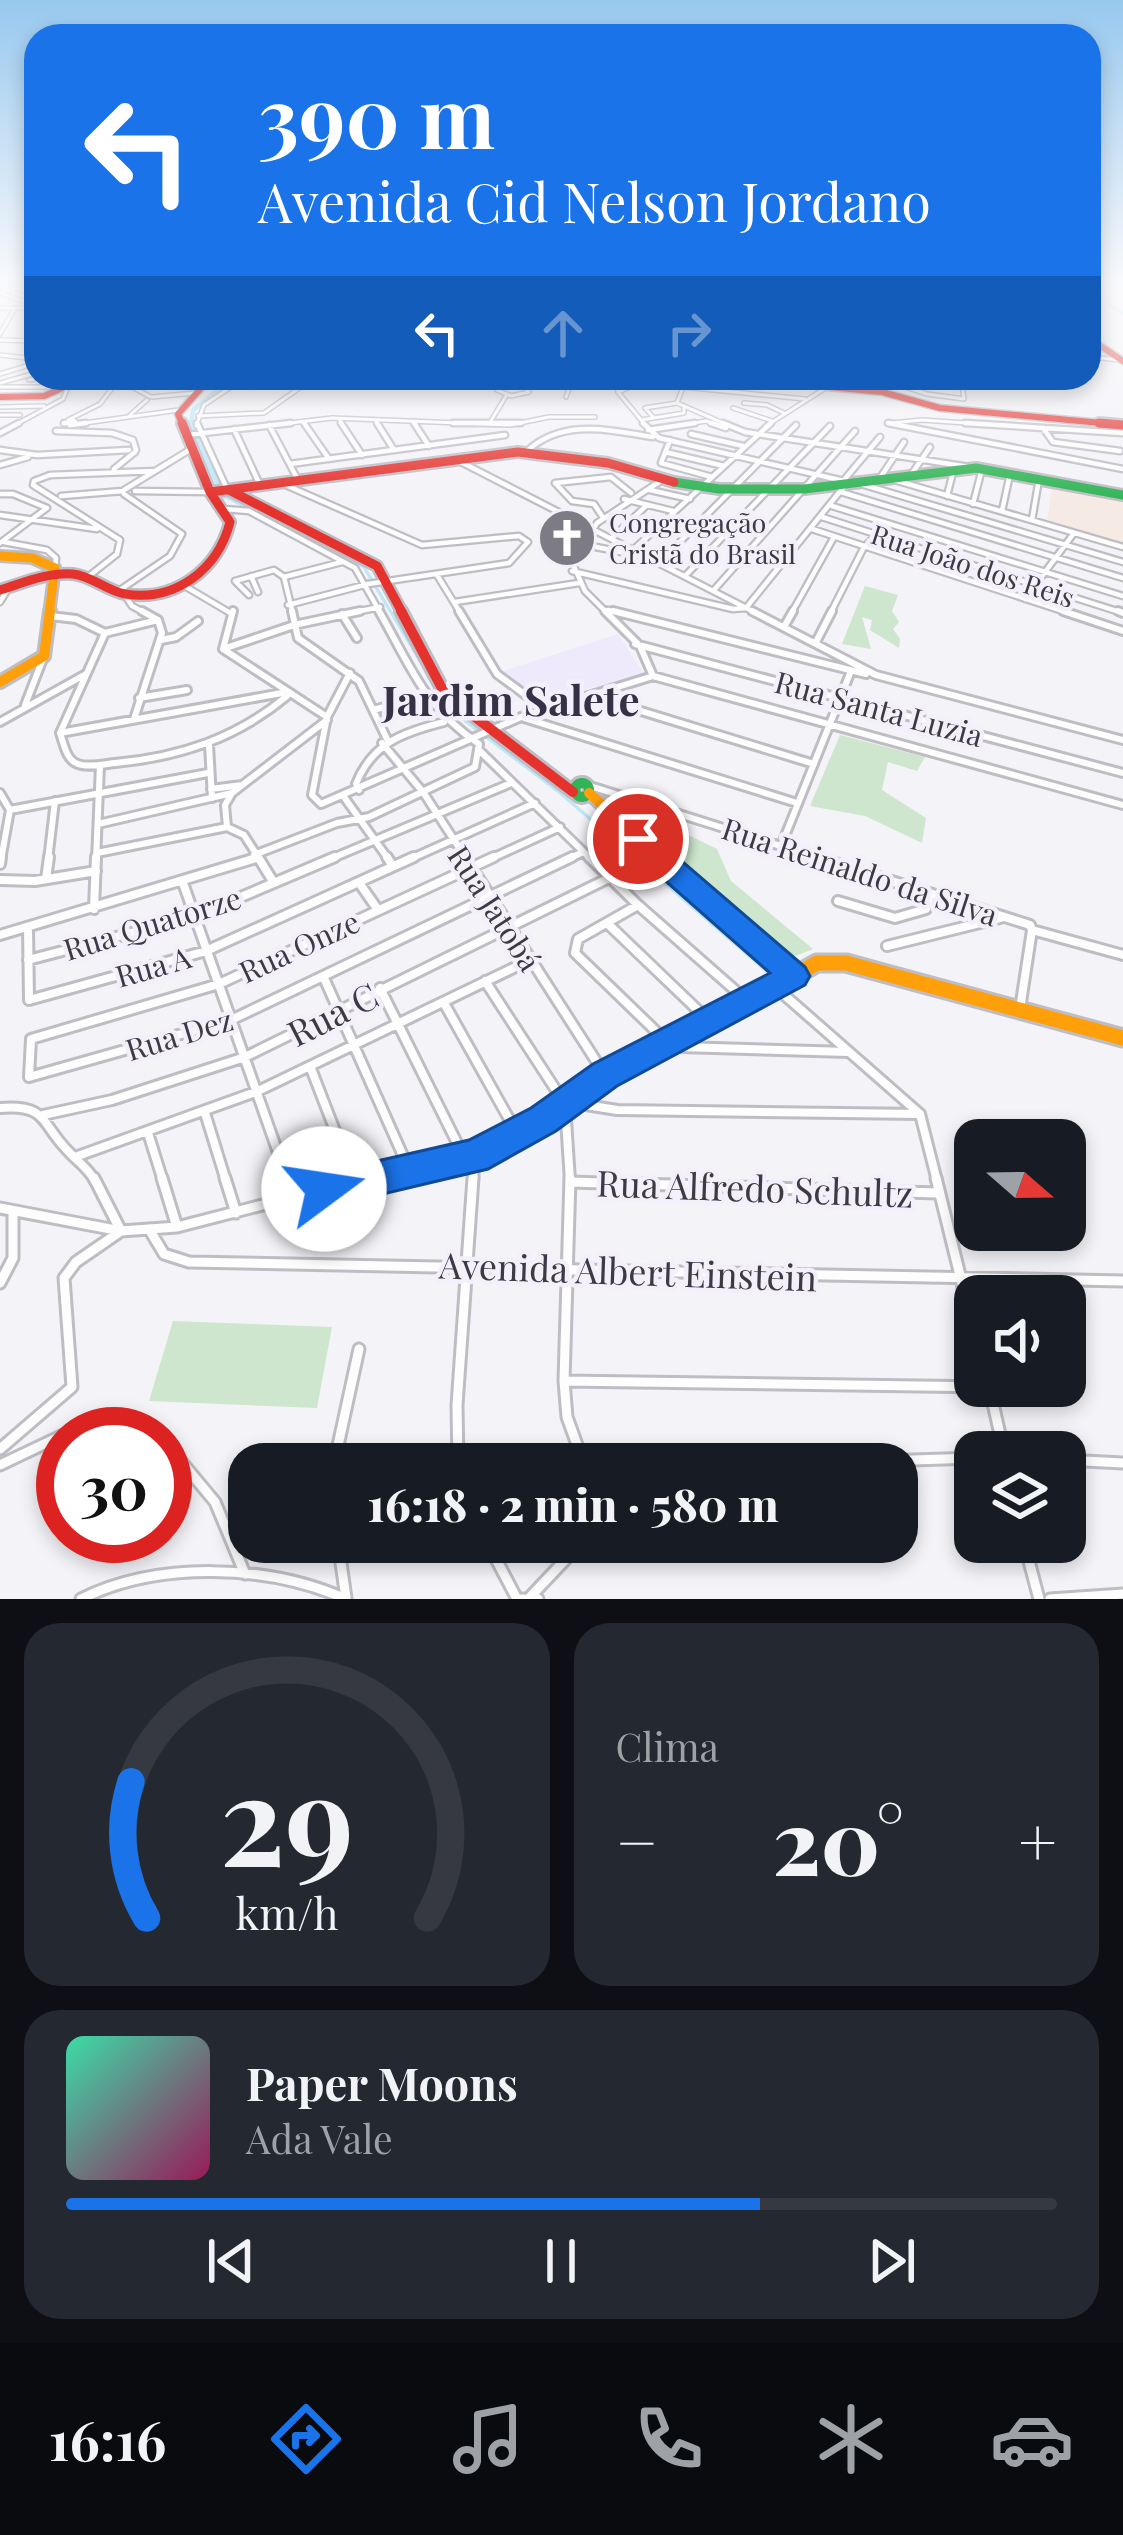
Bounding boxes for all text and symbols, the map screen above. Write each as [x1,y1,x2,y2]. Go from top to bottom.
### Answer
text: 390 m [258,58,495,170]
icon: left [60,72,216,228]
text: Avenida Cid Nelson Jordano [258,165,931,237]
icon: left [404,300,470,366]
icon: ahead [530,300,596,366]
icon: right [656,300,722,366]
place label: Congregação Cristã do Brasil [609,504,796,571]
church icon: Congregação Cristã do Brasil [536,507,598,569]
street label: Rua João dos Reis [867,515,1079,615]
street label: Rua Santa Luzia [771,661,987,755]
district label: Jardim Salete [381,671,640,727]
pin [587,788,689,890]
icon: arrive [605,806,671,872]
street label: Rua Reinaldo da Silva [717,808,1003,934]
street label: Rua Jatobá [440,838,550,978]
street label: Rua Quatorze [58,877,246,969]
street label: Rua Onze [232,901,366,991]
street label: Rua A [111,936,196,996]
street label: Rua C [279,970,385,1056]
street label: Rua Dez [121,999,237,1069]
north arrow [954,1119,1086,1251]
map controls [954,1119,1086,1563]
position arrow [261,1126,387,1252]
street label: Rua Alfredo Schultz [596,1157,914,1217]
street label: Avenida Albert Einstein [437,1239,818,1301]
button: sound [954,1275,1086,1407]
speed limit sign: 30 [36,1407,192,1563]
button: layers [954,1431,1086,1563]
text: 16:18 · 2 min · 580 m [367,1473,779,1533]
text: Clima [616,1720,719,1772]
text: 29 [220,1732,354,1898]
text: 20° [772,1779,904,1899]
text: − [616,1796,658,1884]
text: + [1018,1796,1057,1884]
text: km/h [235,1883,338,1940]
text: Paper Moons [246,2052,518,2112]
text: Ada Vale [246,2112,393,2164]
icon: previous [198,2228,264,2294]
icon: pause [528,2228,594,2294]
icon: next [859,2228,925,2294]
icon: directions [264,2397,348,2481]
icon: music [446,2397,530,2481]
icon: phone [627,2397,711,2481]
icon: climate [809,2397,893,2481]
icon: car [990,2397,1074,2481]
text: 16:16 [49,2403,166,2475]

